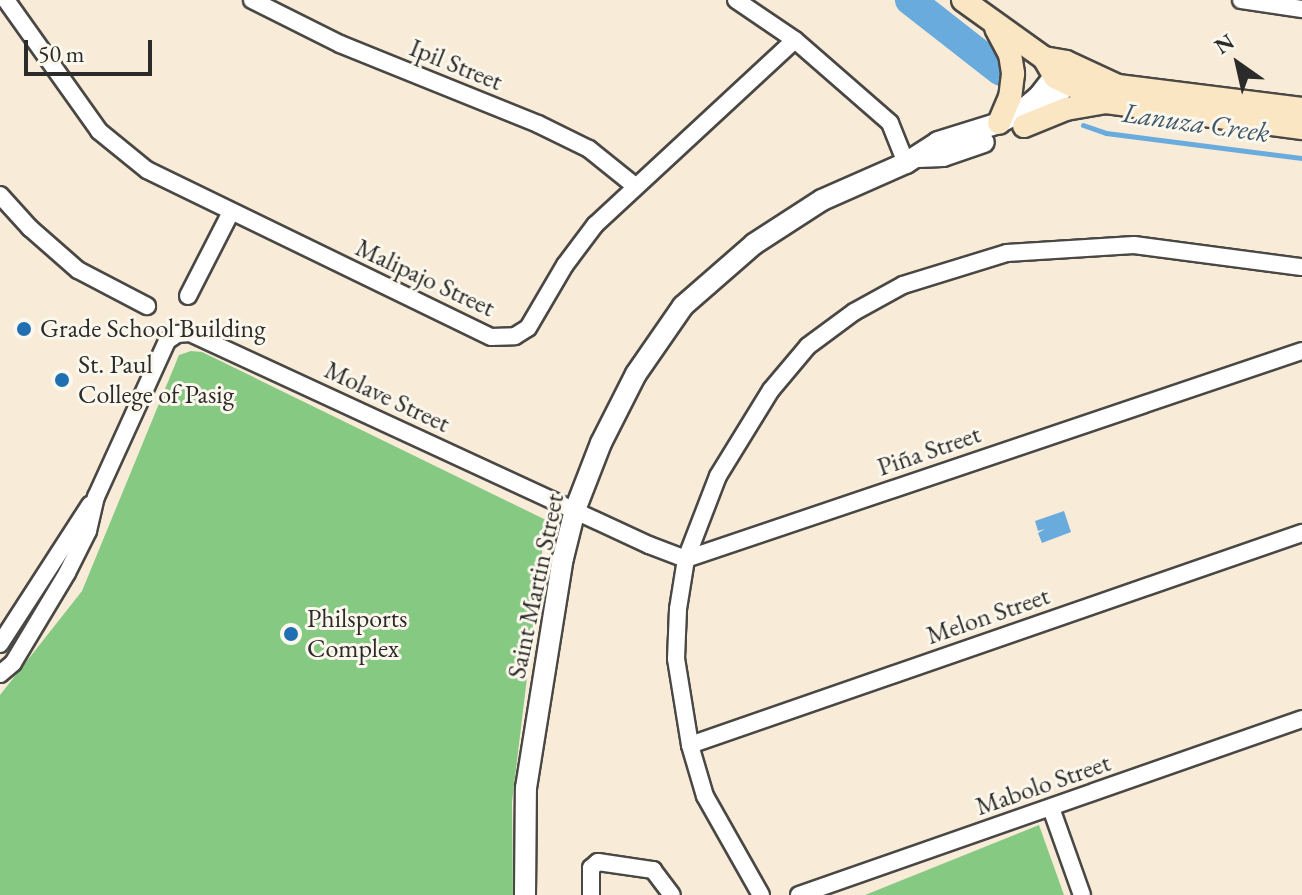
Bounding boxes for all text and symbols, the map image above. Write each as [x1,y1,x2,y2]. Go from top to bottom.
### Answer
scale bar [28,24,156,74]
north arrow [1198,24,1278,104]
text: N [1209,27,1240,61]
street label: Ipil Street [405,32,507,98]
text: 50 m [38,38,85,69]
water label: Lanuza Creek [1120,95,1272,149]
street label: Malipajo Street [350,232,500,324]
place label: Grade School Building [40,313,265,345]
marker: Grade School Building [15,320,33,338]
place label: St. Paul College of Pasig [78,349,234,410]
street label: Molave Street [319,354,455,440]
marker: St. Paul College of Pasig [53,371,71,389]
street label: Piña Street [873,419,985,483]
street label: Saint Martin Street [501,491,571,681]
street label: Melon Street [922,580,1054,652]
place label: Philsports Complex [307,603,407,664]
marker: Philsports Complex [282,625,300,643]
street label: Mabolo Street [971,747,1115,823]

